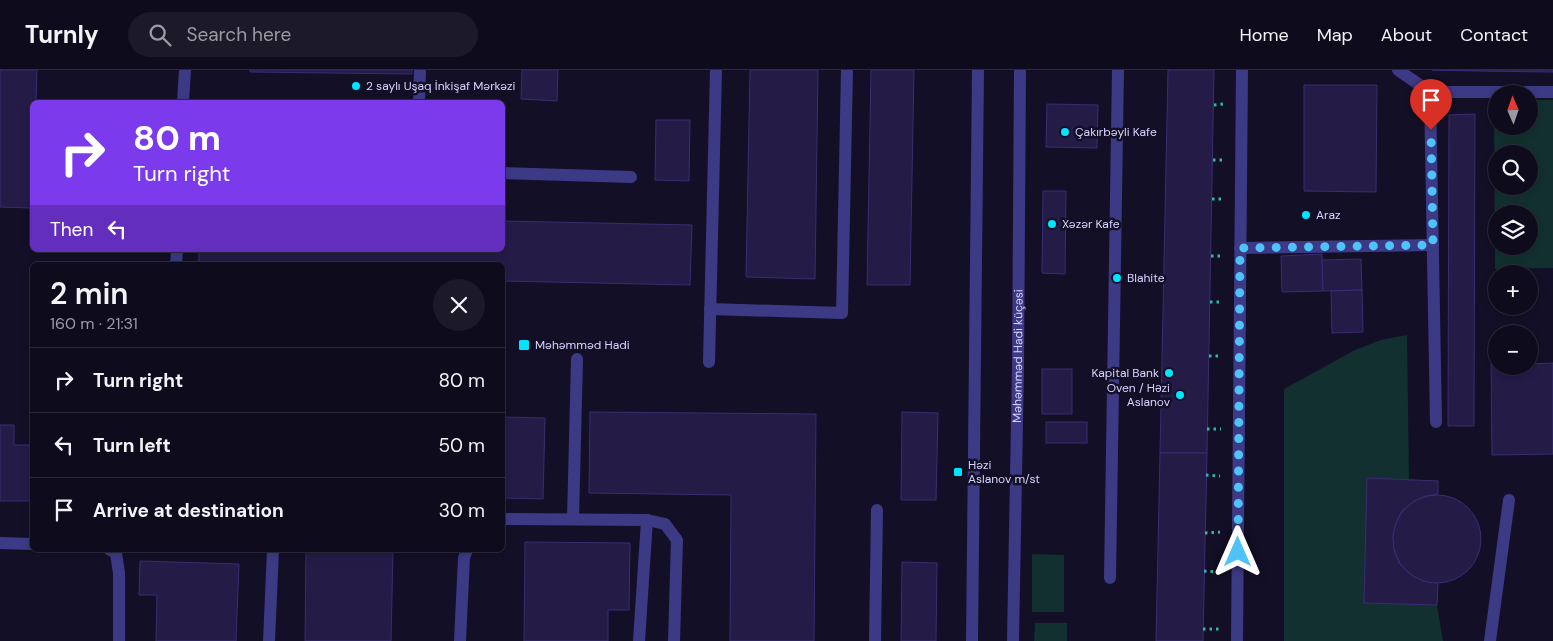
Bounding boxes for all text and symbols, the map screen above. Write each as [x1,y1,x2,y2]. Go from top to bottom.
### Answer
search box [128,12,478,57]
text: Turnly [25,19,98,50]
icon: search [146,21,174,49]
text: Search here [186,22,291,47]
text: Home [1239,23,1289,47]
text: Map [1317,23,1353,47]
text: About [1381,23,1432,47]
text: Contact [1460,23,1528,47]
place label: 2 saylı Uşaq İnkişaf Mərkəzi [366,78,516,94]
pin [1410,79,1452,130]
marker: 2 saylı Uşaq İnkişaf Mərkəzi [350,80,362,92]
north arrow [1488,85,1538,135]
map controls [1488,85,1538,375]
icon: arrive [1417,86,1445,114]
text: 80 m [133,115,221,161]
icon: right [50,120,115,185]
place label: Çakırbəyli Kafe [1075,124,1157,140]
marker: Çakırbəyli Kafe [1059,126,1071,138]
button: search [1488,145,1538,195]
text: Turn right [133,159,230,188]
button: layers [1488,205,1538,255]
place label: Araz [1316,207,1340,223]
marker: Araz [1300,209,1312,221]
icon: left [103,215,131,243]
place label: Xəzər Kafe [1062,216,1120,232]
text: Then [50,217,93,242]
marker: Xəzər Kafe [1046,218,1058,230]
button: + [1488,265,1538,315]
place label: Blahite [1127,270,1165,286]
marker: Blahite [1111,272,1123,284]
text: 2 min [50,274,128,313]
button: close [433,279,485,331]
street label: Məhəmməd Hadi küçəsi [1009,289,1027,423]
text: 160 m · 21:31 [50,313,138,334]
button: − [1488,325,1538,375]
place label: Məhəmməd Hadi [535,337,630,353]
marker: Məhəmməd Hadi [517,338,531,352]
place label: Kapital Bank [1092,365,1159,381]
icon: right [50,366,78,394]
marker: Kapital Bank [1163,367,1175,379]
text: Turn right [93,368,183,393]
text: 80 m [438,368,485,393]
place label: Oven / Hәzi Aslanov [1107,380,1171,410]
marker: Oven / Hәzi Aslanov [1174,389,1186,401]
icon: left [50,431,78,459]
text: Turn left [93,433,171,458]
text: 50 m [438,433,485,458]
place label: Həzi Aslanov m/st [968,457,1040,487]
marker: Həzi Aslanov m/st [952,466,964,478]
icon: arrive [50,496,78,524]
text: Arrive at destination [93,498,284,523]
text: 30 m [439,498,485,523]
position arrow [1211,525,1263,577]

